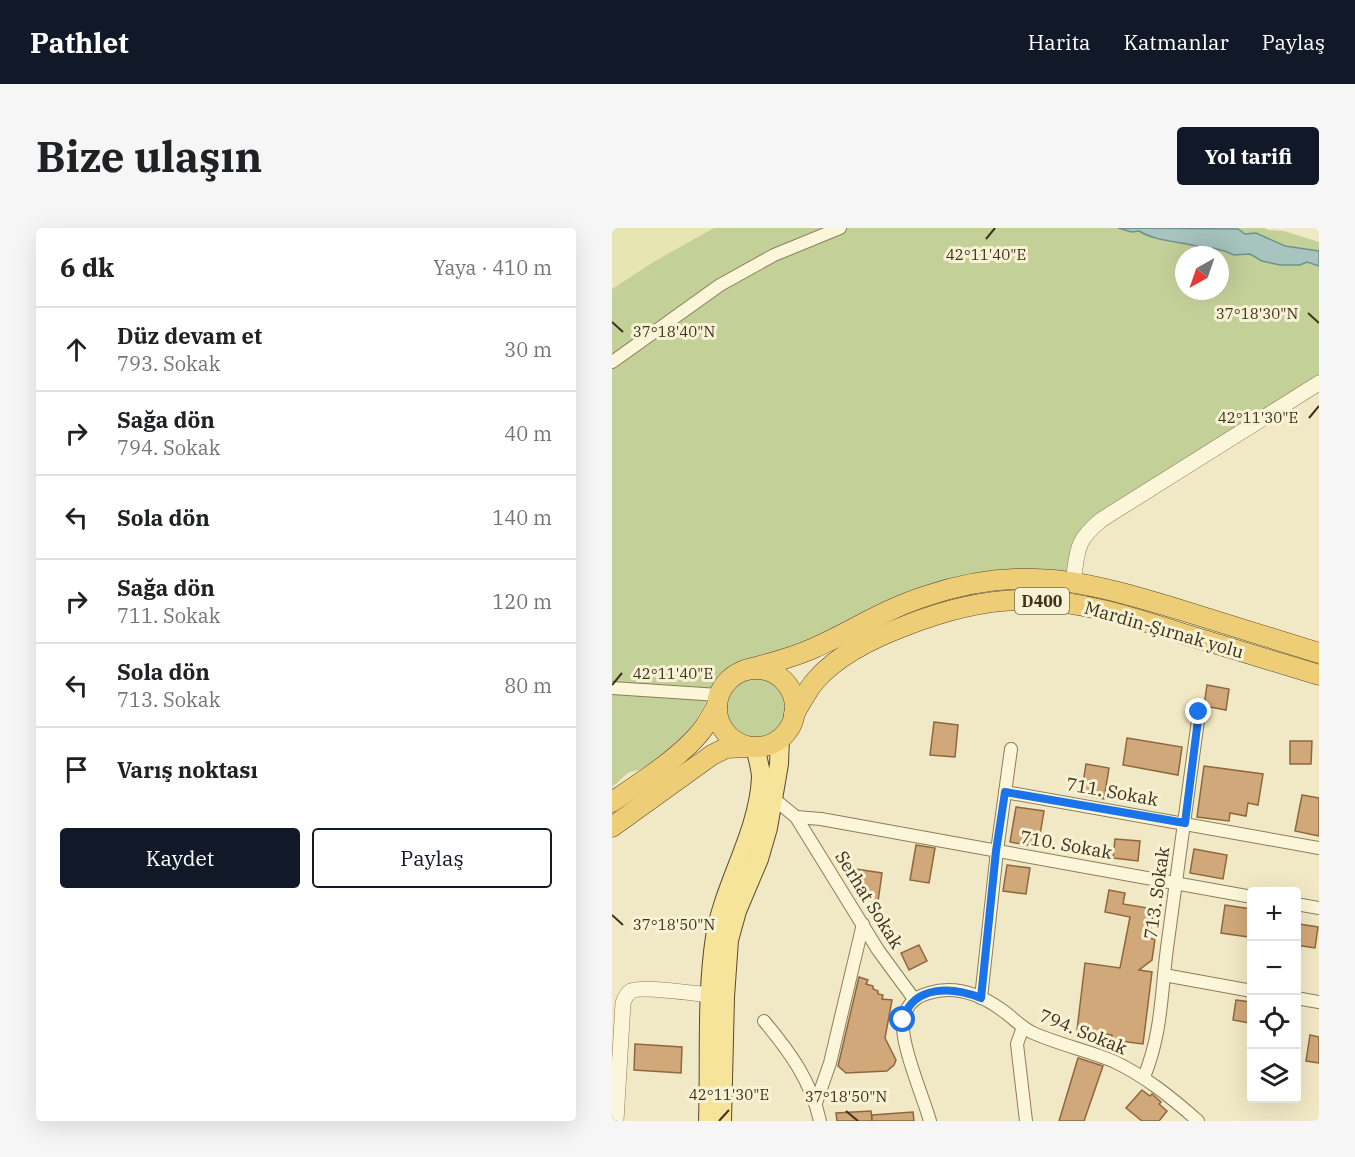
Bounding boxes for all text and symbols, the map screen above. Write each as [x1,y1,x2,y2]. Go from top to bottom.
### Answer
text: Pathlet [30,24,129,61]
text: Harita [1028,28,1091,56]
text: Katmanlar [1124,28,1229,56]
text: Paylaş [1262,28,1325,56]
button: Yol tarifi [1177,127,1319,185]
text: Bize ulaşın [36,129,262,184]
text: 42°11'40"E [946,245,1026,264]
north arrow [1175,246,1229,300]
text: 6 dk [60,250,114,284]
text: Yaya · 410 m [433,254,552,281]
text: 37°18'30"N [1216,304,1298,323]
text: Düz devam et [117,321,262,350]
text: 37°18'40"N [633,322,715,341]
icon: ahead [60,333,93,366]
text: 30 m [504,336,552,363]
text: 793. Sokak [117,350,220,377]
text: Sağa dön [117,405,215,434]
text: 42°11'30"E [1218,408,1298,427]
icon: right [60,417,93,450]
text: 40 m [504,420,552,447]
text: 794. Sokak [117,434,220,461]
icon: left [60,501,93,534]
text: Sola dön [117,503,210,532]
text: 140 m [492,504,552,531]
text: Sağa dön [117,573,215,602]
icon: right [60,585,93,618]
text: 120 m [492,588,552,615]
road number: D400 [1015,588,1069,614]
street label: Mardin-Şırnak yolu [1082,596,1246,663]
text: 711. Sokak [117,602,220,629]
text: Sola dön [117,657,210,686]
text: 42°11'40"E [633,664,713,683]
icon: left [60,669,93,702]
text: 80 m [504,672,552,699]
text: 713. Sokak [117,686,220,713]
route end [1185,698,1211,724]
icon: arrive [60,753,93,786]
text: Varış noktası [117,755,258,784]
street label: 711. Sokak [1064,772,1160,811]
street label: 710. Sokak [1018,825,1114,864]
button: Kaydet [60,828,300,888]
button: Paylaş [312,828,552,888]
street label: 713. Sokak [1139,845,1174,941]
street label: Serhat Sokak [830,846,909,953]
map controls [1247,887,1301,1103]
button: + [1247,887,1301,941]
text: 37°18'50"N [633,915,715,934]
button: − [1247,941,1301,995]
button: locate [1247,995,1301,1049]
street label: 794. Sokak [1036,1003,1131,1060]
route start [889,1006,915,1032]
button: layers [1247,1049,1301,1103]
text: 42°11'30"E [689,1085,769,1104]
text: 37°18'50"N [805,1087,887,1106]

